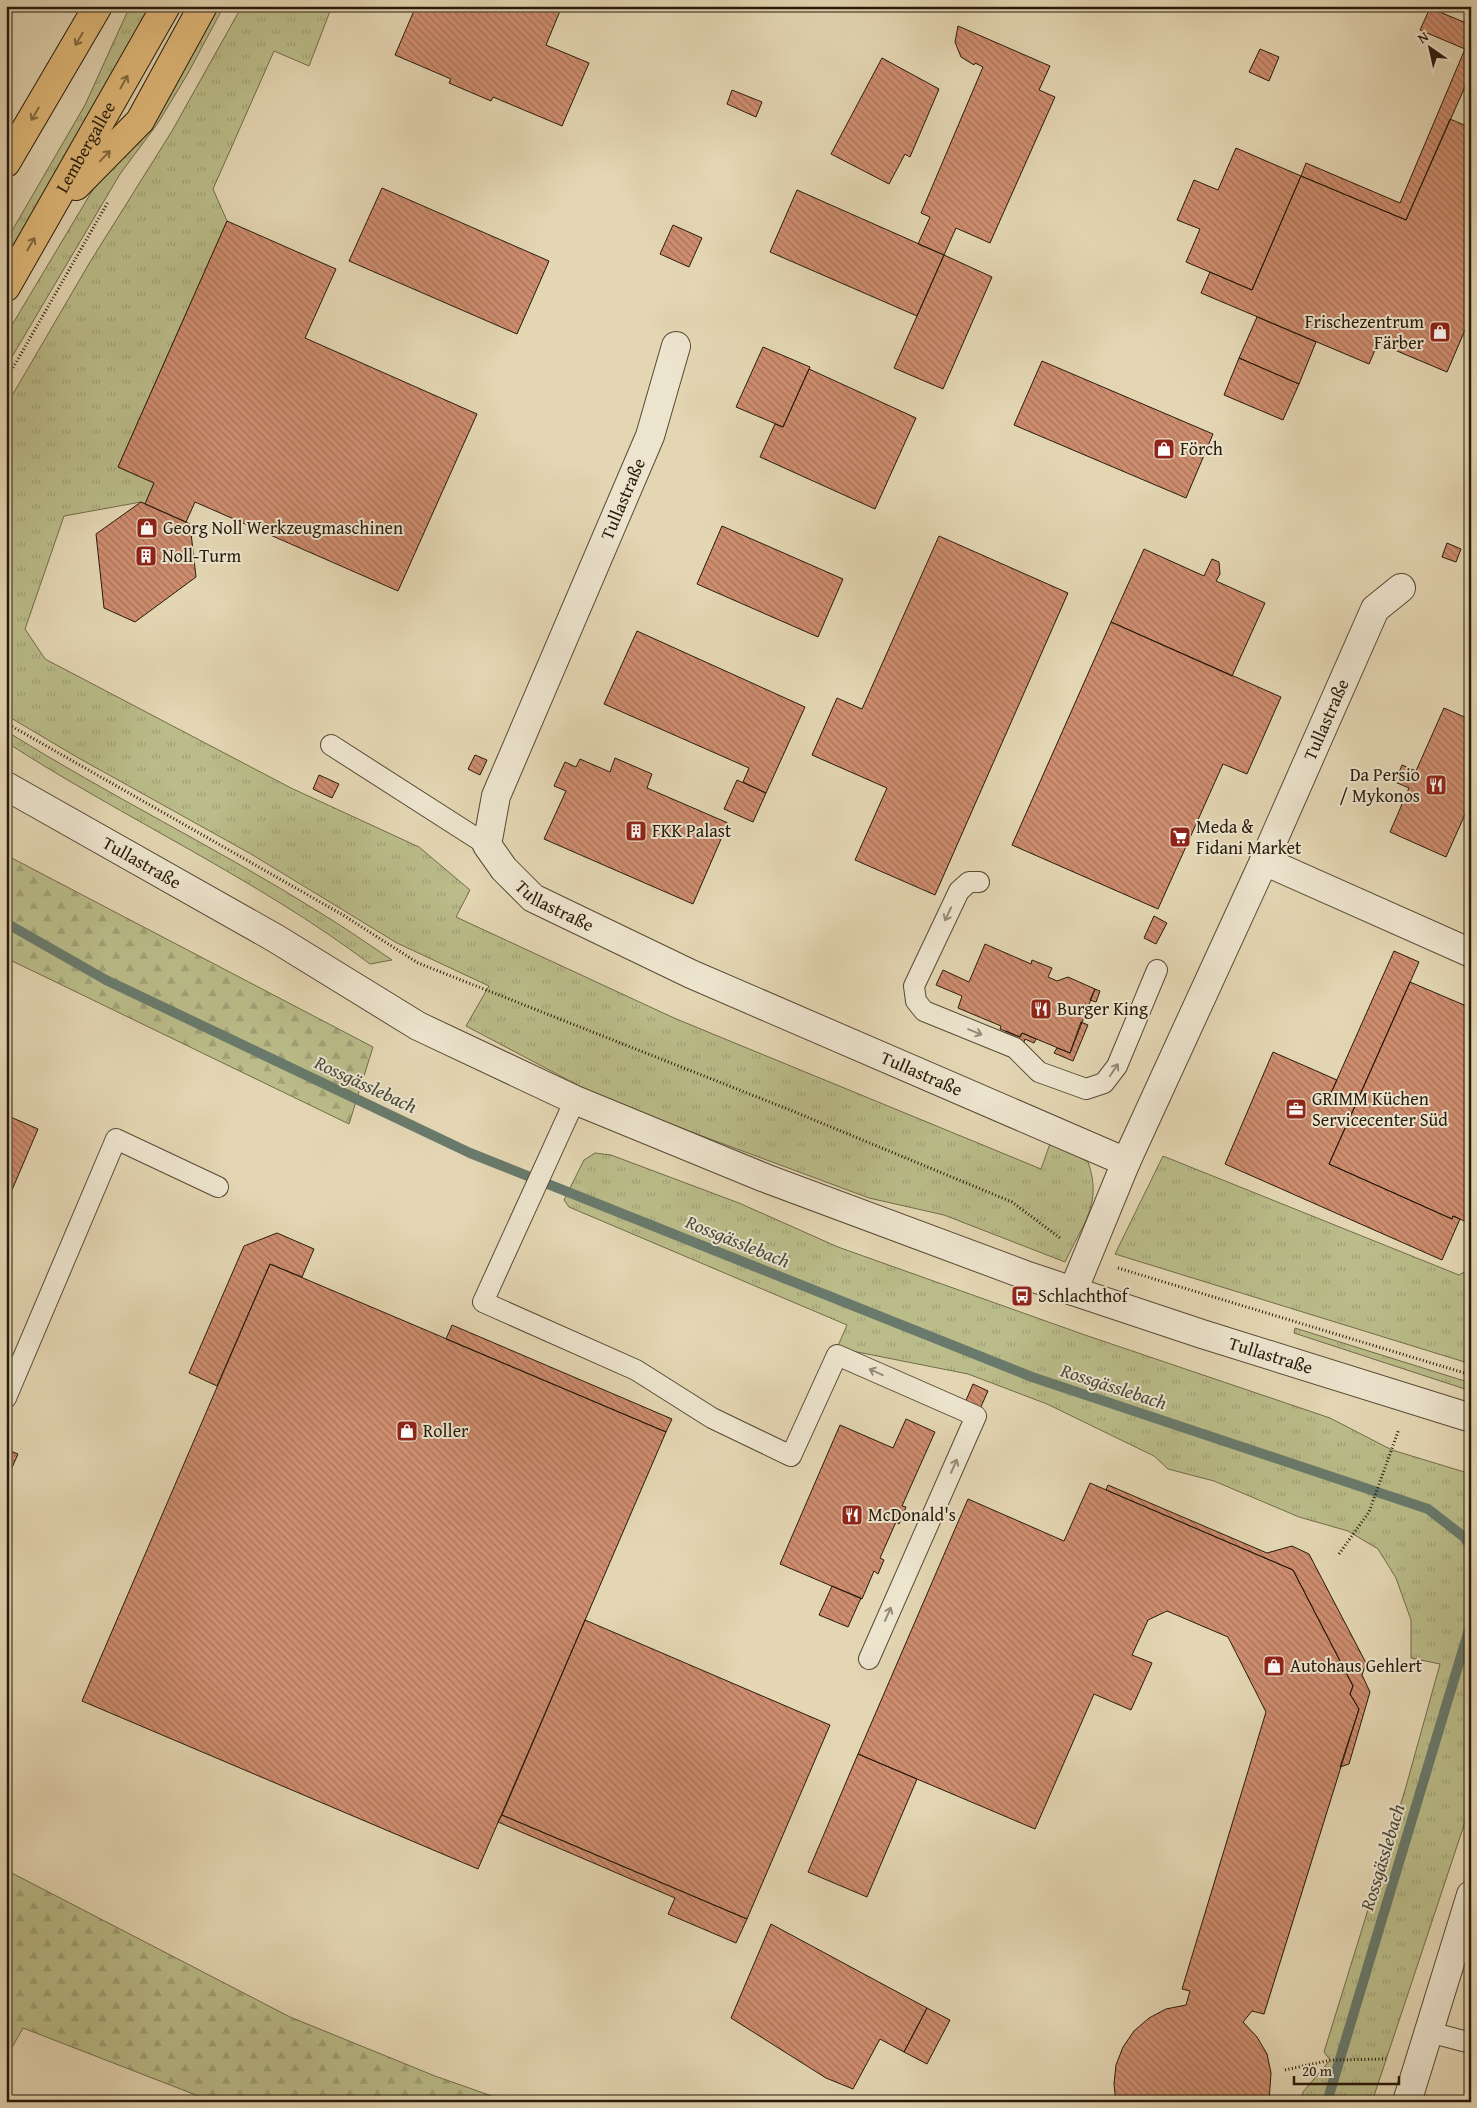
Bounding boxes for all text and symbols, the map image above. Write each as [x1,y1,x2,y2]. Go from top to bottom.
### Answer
north arrow [1404,22,1454,72]
text: N [1413,26,1433,48]
one-way arrow [73,31,83,46]
one-way arrow [119,75,129,89]
street label: Lembergallee [48,96,122,198]
one-way arrow [29,106,39,120]
one-way arrow [99,150,111,162]
one-way arrow [26,238,36,252]
place label: Frischezentrum Färber [1305,308,1425,356]
shop icon: Frischezentrum Färber [1428,320,1452,344]
place label: Förch [1180,435,1223,462]
shop icon: Förch [1152,437,1176,461]
street label: Tullastraße [593,454,652,544]
place label: Georg Noll Werkzeugmaschinen [163,514,403,541]
shop icon: Georg Noll Werkzeugmaschinen [135,516,159,540]
place label: Noll-Turm [162,542,241,569]
building icon: Noll-Turm [134,544,158,568]
street label: Tullastraße [1296,674,1356,765]
place label: Da Persio / Mykonos [1339,761,1420,809]
restaurant icon: Da Persio / Mykonos [1424,773,1448,797]
place label: Meda & Fidani Market [1196,813,1302,861]
place label: FKK Palast [652,817,732,844]
building icon: FKK Palast [624,819,648,843]
supermarket icon: Meda & Fidani Market [1168,825,1192,849]
street label: Tullastraße [98,829,186,895]
street label: Tullastraße [509,873,598,938]
one-way arrow [943,906,952,921]
place label: Burger King [1057,995,1148,1022]
restaurant icon: Burger King [1029,997,1053,1021]
one-way arrow [967,1028,982,1037]
street label: Tullastraße [877,1044,967,1103]
water label: Rossgässlebach [309,1048,422,1120]
one-way arrow [1109,1063,1119,1077]
place label: GRIMM Küchen Servicecenter Süd [1312,1085,1448,1133]
office icon: GRIMM Küchen Servicecenter Süd [1284,1097,1308,1121]
water label: Rossgässlebach [681,1207,795,1275]
place label: Schlachthof [1038,1282,1130,1309]
bus stop icon: Schlachthof [1010,1284,1034,1308]
street label: Tullastraße [1226,1329,1316,1381]
water label: Rossgässlebach [1056,1355,1171,1416]
one-way arrow [869,1367,884,1377]
place label: Roller [423,1417,469,1444]
shop icon: Roller [395,1419,419,1443]
one-way arrow [950,1459,960,1474]
place label: McDonald's [868,1501,956,1528]
restaurant icon: McDonald's [840,1503,864,1527]
one-way arrow [884,1607,894,1622]
place label: Autohaus Gehlert [1290,1652,1423,1679]
shop icon: Autohaus Gehlert [1262,1654,1286,1678]
water label: Rossgässlebach [1352,1800,1412,1915]
scale bar [1294,2053,1400,2085]
text: 20 m [1302,2060,1333,2081]

